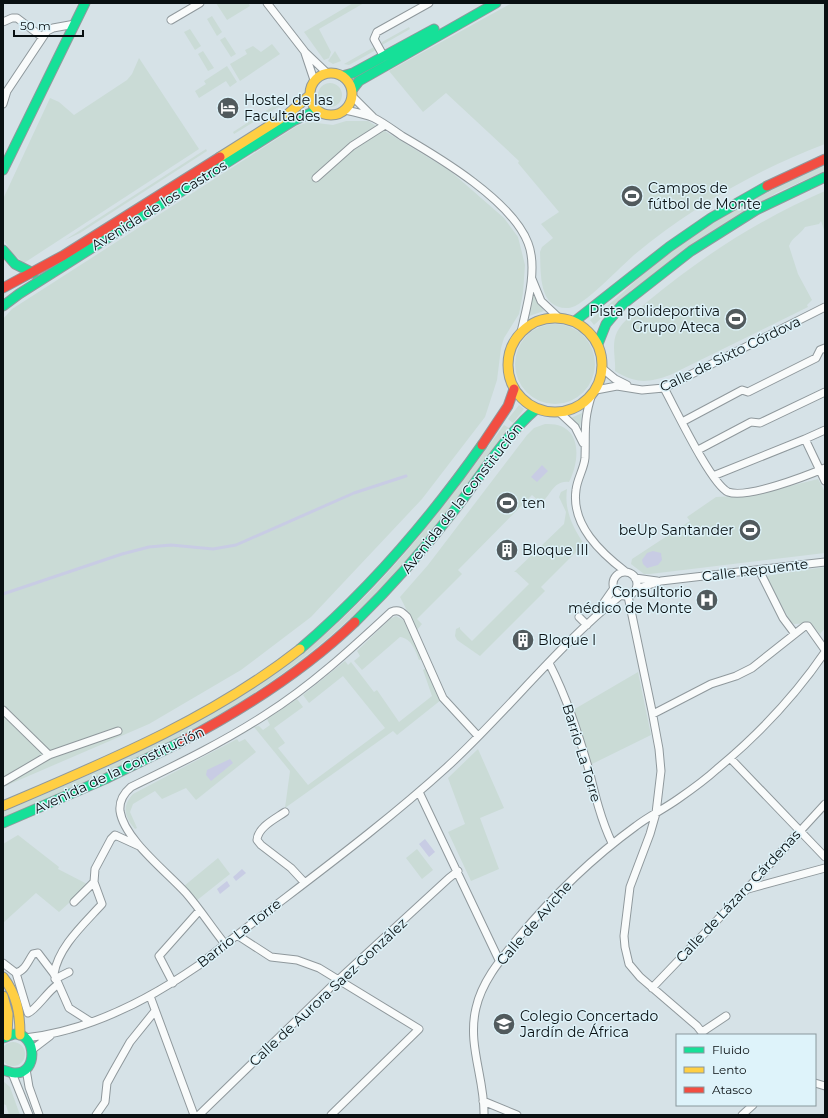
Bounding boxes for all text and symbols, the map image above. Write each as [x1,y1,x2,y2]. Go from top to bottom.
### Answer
scale bar [14,12,83,38]
text: 50 m [20,18,51,33]
place label: Hostel de las Facultades [244,91,333,125]
hotel icon: Hostel de las Facultades [215,95,241,121]
street label: Avenida de los Castros [88,156,230,254]
place label: Campos de fútbol de Monte [648,179,761,213]
sports icon: Campos de fútbol de Monte [619,183,645,209]
place label: Pista polideportiva Grupo Ateca [589,302,720,336]
sports icon: Pista polideportiva Grupo Ateca [723,306,749,332]
street label: Calle de Sixto Córdova [657,312,803,396]
street label: Avenida de la Constitución [398,419,526,577]
sports icon: ten [494,490,520,516]
place label: ten [522,494,545,512]
sports icon: beUp Santander [737,517,763,543]
place label: beUp Santander [619,521,734,539]
building icon: Bloque III [494,537,520,563]
place label: Bloque III [522,541,589,559]
street label: Calle Repuente [701,555,809,585]
place label: Consultorio médico de Monte [568,583,692,617]
hospital icon: Consultorio médico de Monte [694,587,720,613]
building icon: Bloque I [510,627,536,653]
place label: Bloque I [538,631,596,649]
street label: Barrio La Torre [559,702,605,804]
street label: Avenida de la Constitución [31,722,207,818]
street label: Calle de Lázaro Cárdenas [672,826,804,966]
street label: Calle de Aviche [492,877,576,969]
street label: Barrio La Torre [193,895,285,971]
street label: Calle de Aurora Saez González [245,914,411,1070]
place label: Colegio Concertado Jardín de África [519,1007,658,1041]
school or university icon: Colegio Concertado Jardín de África [491,1011,517,1037]
legend [676,1034,816,1106]
text: Fluido [712,1042,750,1057]
text: Lento [712,1062,747,1077]
text: Atasco [712,1082,752,1097]

